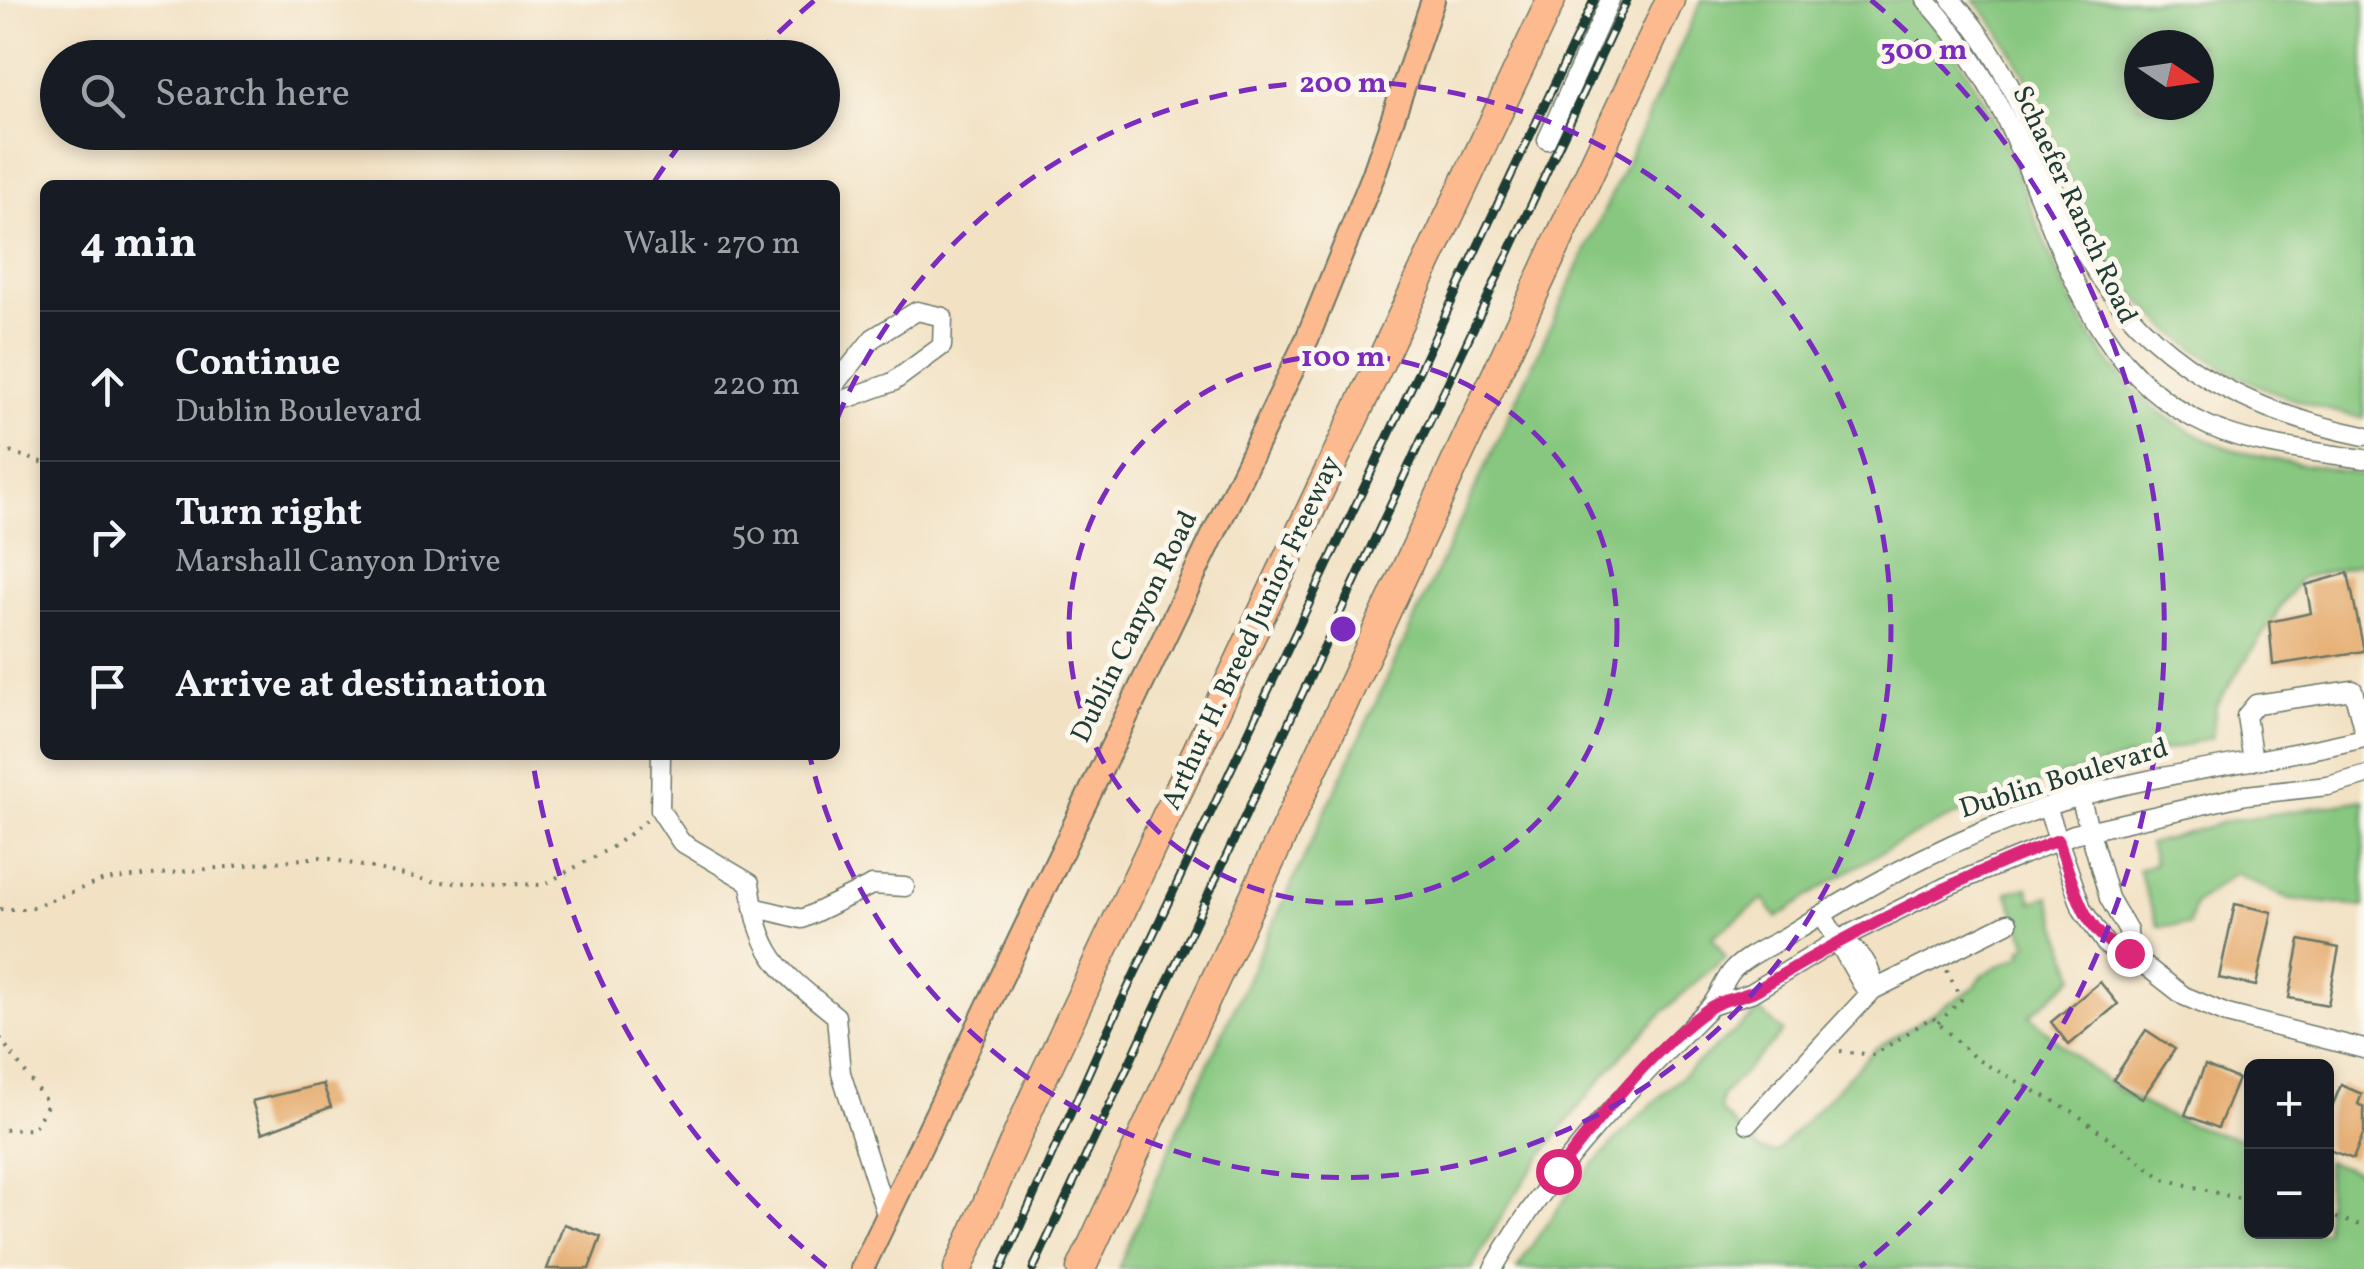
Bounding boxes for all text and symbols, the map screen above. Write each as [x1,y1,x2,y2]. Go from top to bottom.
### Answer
text: 300 m [1880,30,1968,72]
north arrow [2124,30,2214,120]
search box [40,40,840,150]
text: 200 m [1299,63,1387,105]
icon: search [75,68,130,123]
text: Search here [155,69,350,122]
street label: Schaefer Ranch Road [2002,80,2146,330]
text: 4 min [80,216,197,275]
text: Walk · 270 m [624,223,800,267]
text: 100 m [1301,337,1385,379]
text: Continue [175,338,340,391]
icon: ahead [80,359,135,414]
text: 220 m [712,364,800,408]
text: Dublin Boulevard [175,391,422,435]
street label: Arthur H. Breed Junior Freeway [1153,450,1351,816]
text: Turn right [175,488,362,541]
street label: Dublin Canyon Road [1062,505,1208,749]
icon: right [80,509,135,564]
text: 50 m [731,514,800,558]
text: Marshall Canyon Drive [175,541,501,585]
centre of rings [1325,611,1361,647]
icon: arrive [80,659,135,714]
text: Arrive at destination [175,660,548,713]
street label: Dublin Boulevard [1955,729,2173,829]
route end [2107,931,2153,977]
map controls [2244,1059,2334,1239]
button: + [2244,1059,2334,1149]
route start [1536,1149,1582,1195]
button: − [2244,1149,2334,1239]

